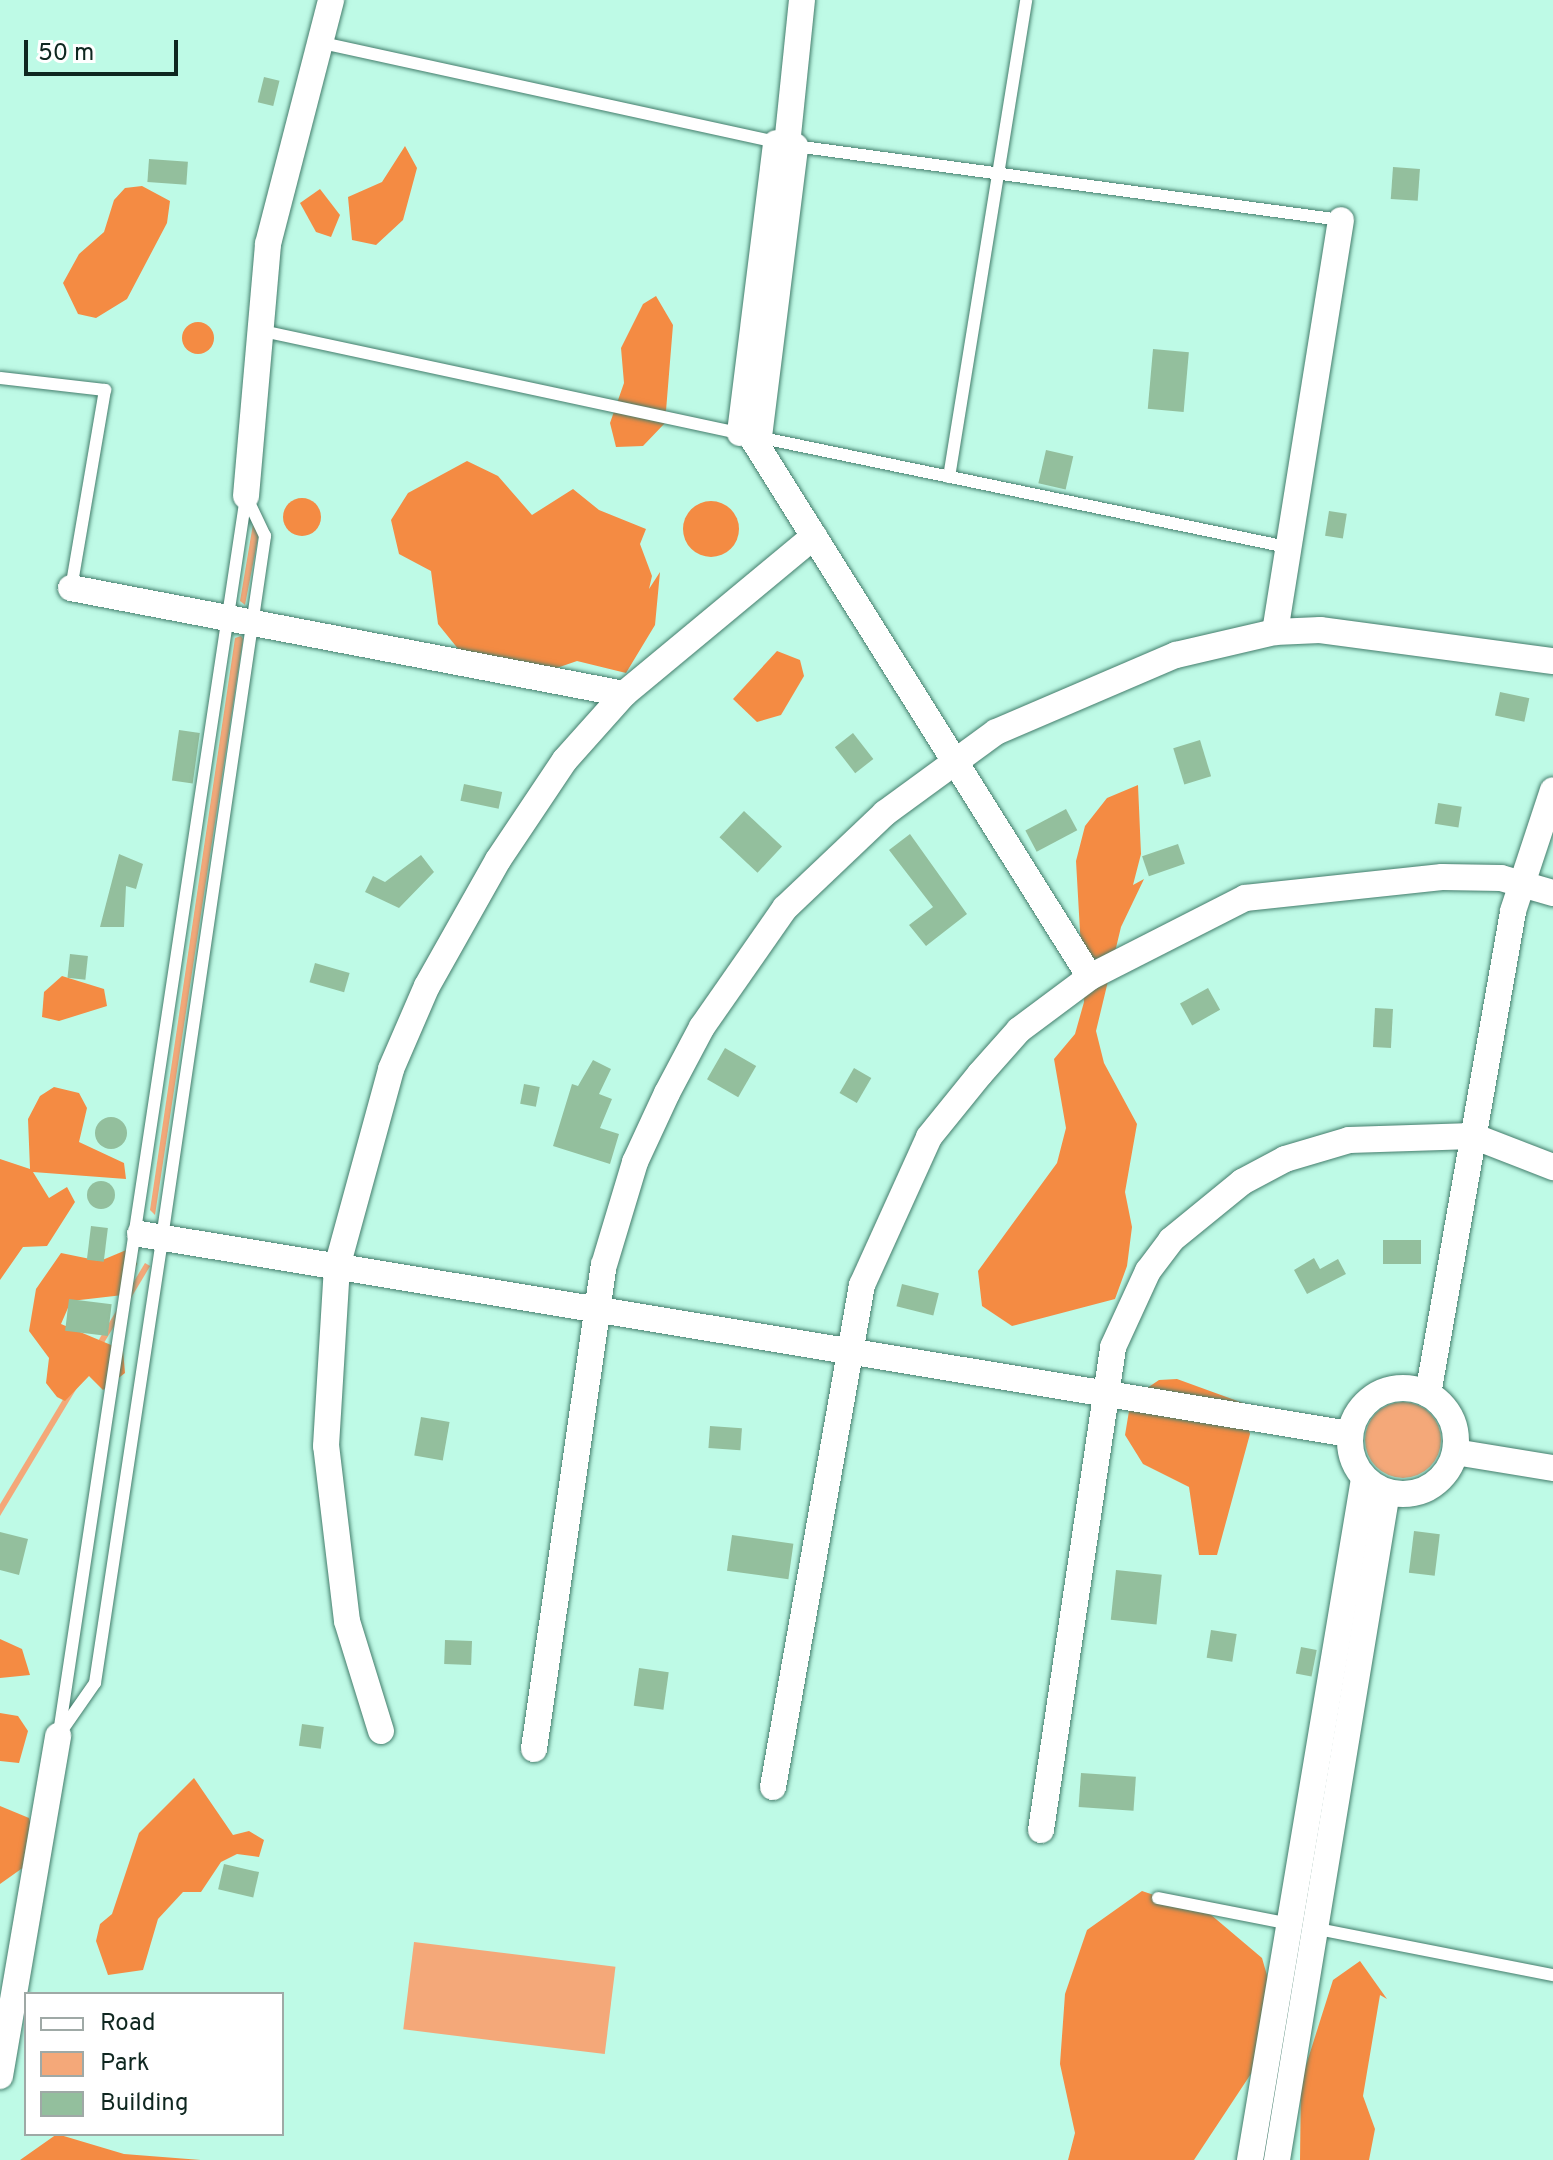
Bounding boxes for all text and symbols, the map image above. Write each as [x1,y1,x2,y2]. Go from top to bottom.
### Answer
scale bar [28,24,182,74]
text: 50 m [38,39,94,69]
legend [24,1992,284,2136]
text: Road [100,2009,156,2039]
text: Park [100,2049,150,2079]
text: Building [100,2089,189,2119]

